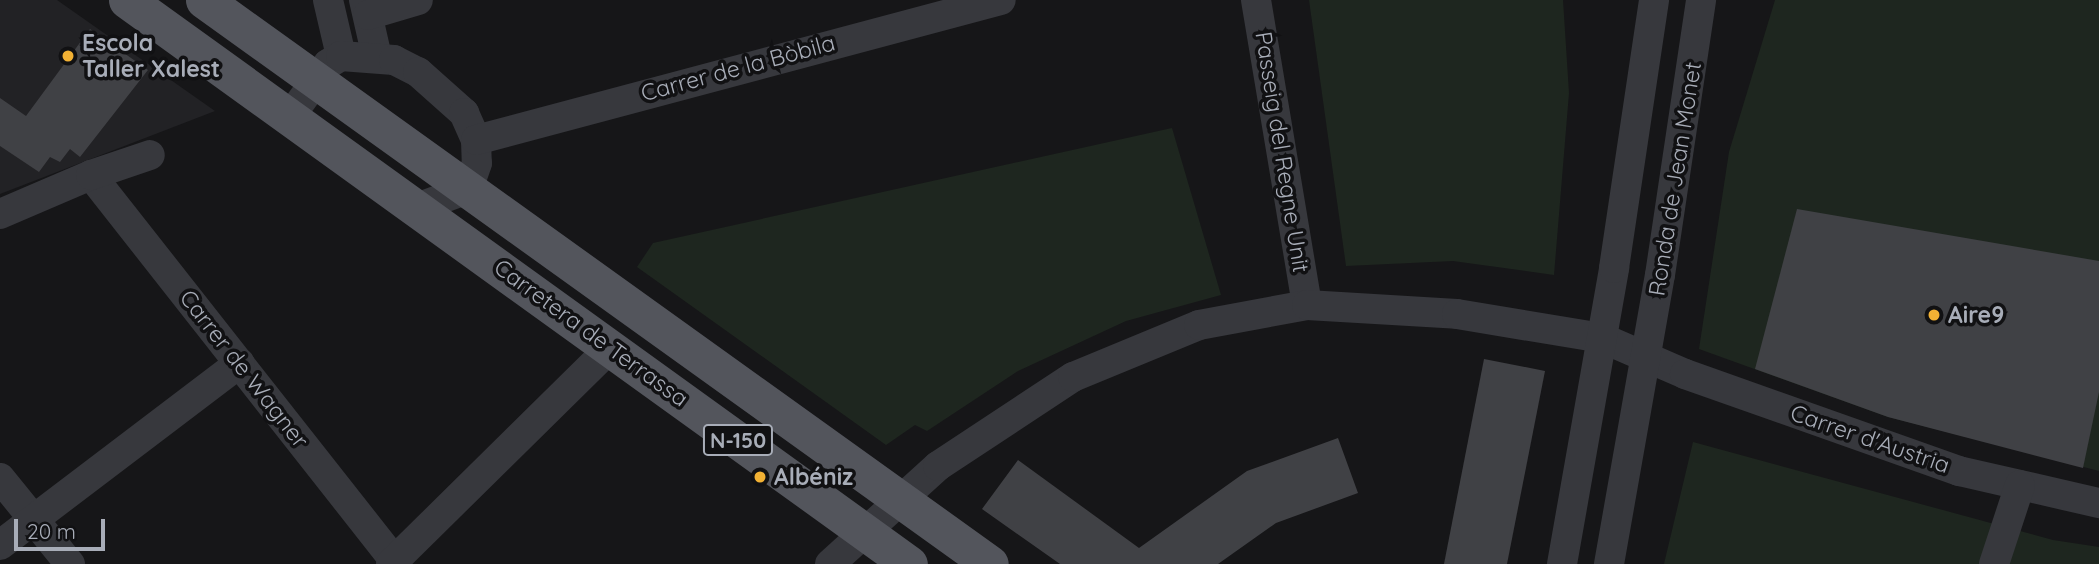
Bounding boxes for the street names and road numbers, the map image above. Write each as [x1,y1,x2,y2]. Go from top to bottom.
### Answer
street label: Carrer de la Bòbila [638,29,838,107]
street label: Passeig del Regne Unit [1249,30,1315,274]
street label: Ronda de Jean Monet [1643,60,1707,298]
street label: Carretera de Terrassa [489,253,693,413]
street label: Carrer de Wagner [174,284,314,454]
street label: Carrer d'Austria [1787,399,1953,479]
road number: N-150 [701,422,775,458]

